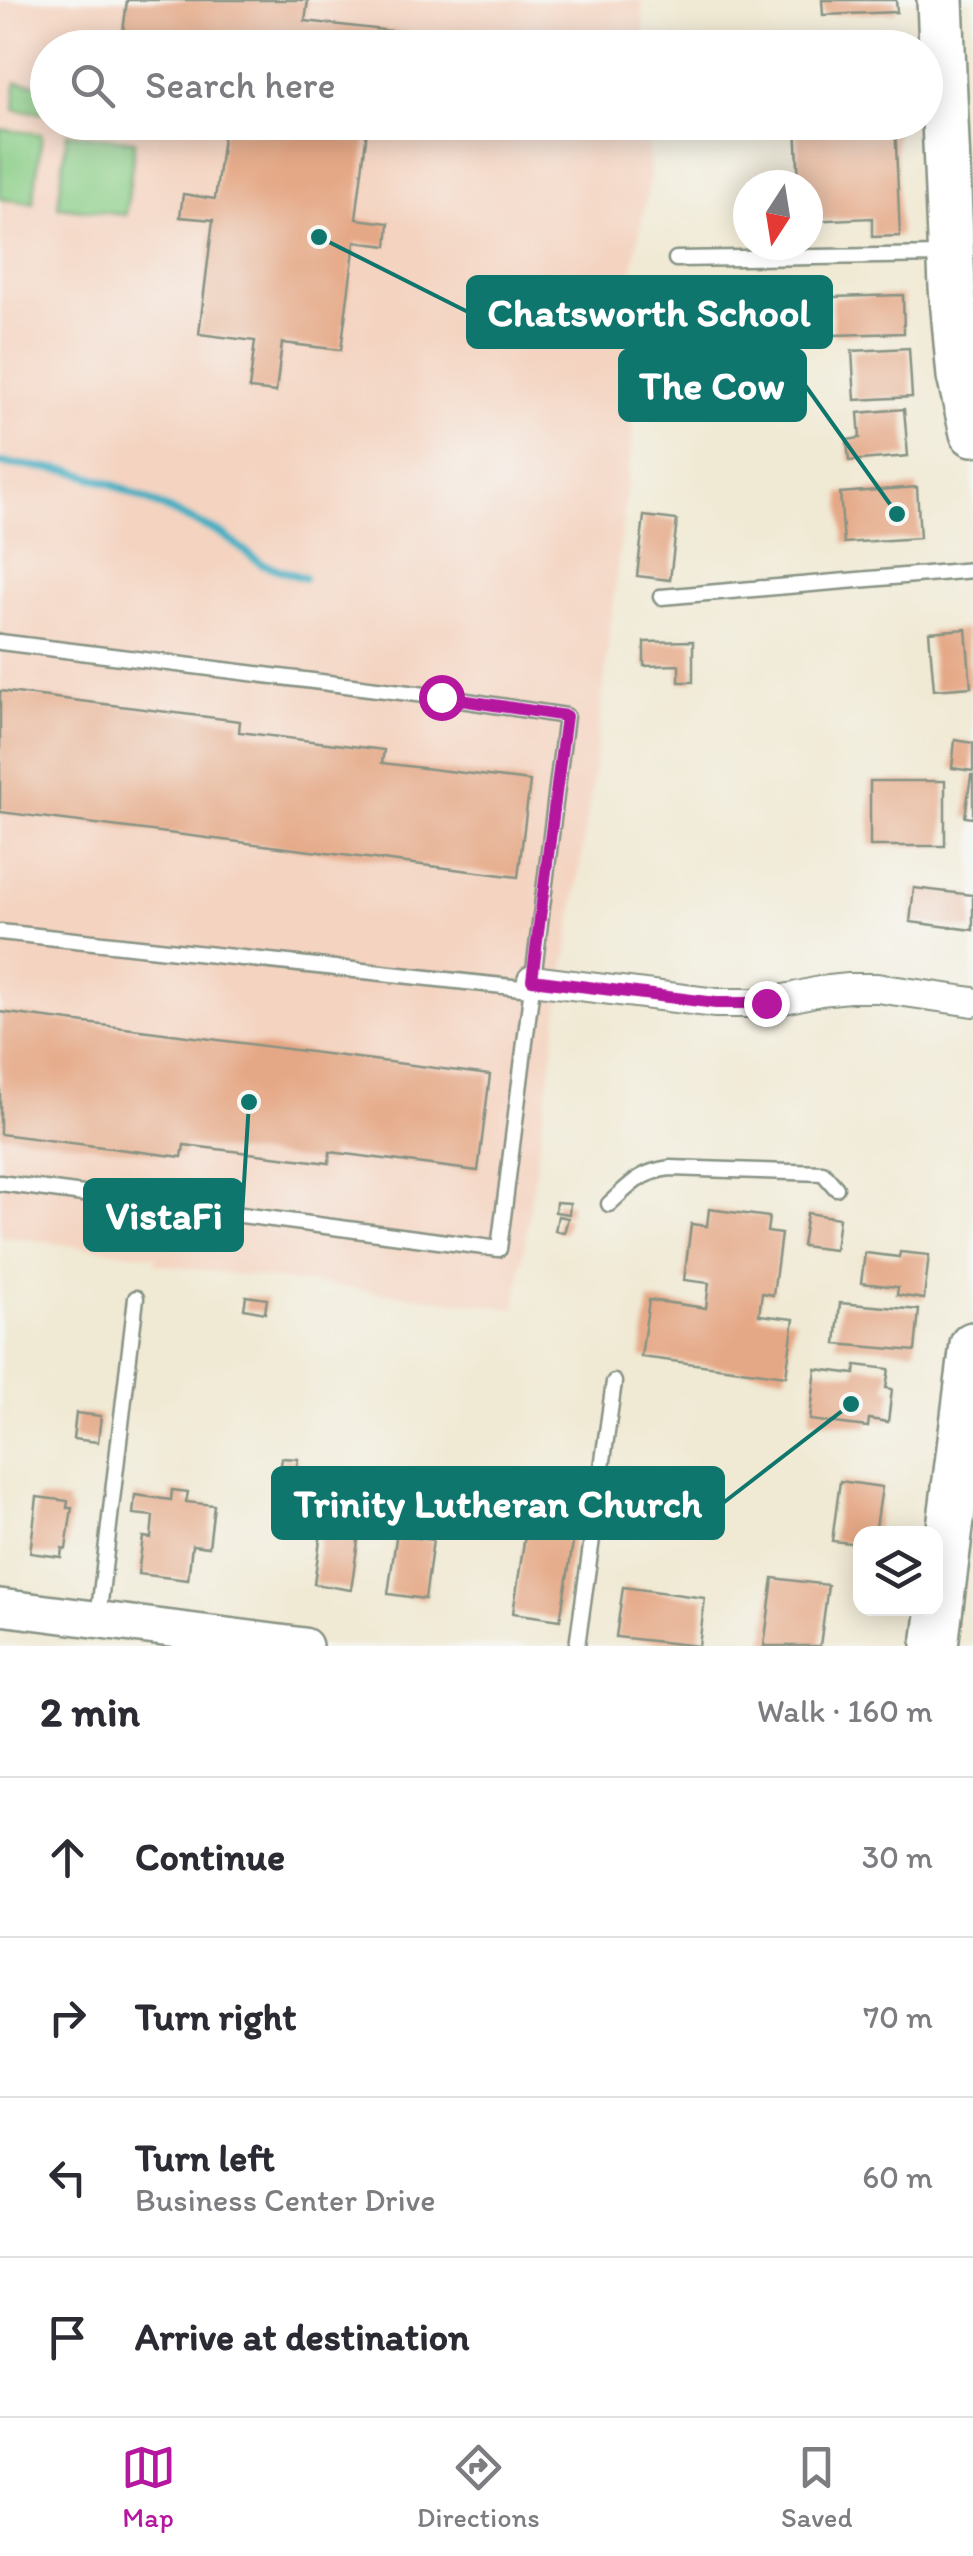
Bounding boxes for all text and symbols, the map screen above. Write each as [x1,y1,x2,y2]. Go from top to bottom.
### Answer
search box [30,30,943,140]
icon: search [65,58,120,113]
text: Search here [145,62,336,108]
north arrow [733,170,823,260]
callout: Chatsworth School [468,277,831,347]
text: Chatsworth School [487,288,811,336]
callout: The Cow [620,350,805,420]
text: The Cow [638,361,785,409]
route start [419,675,465,721]
route end [744,981,790,1027]
callout: VistaFi [85,1180,242,1250]
text: VistaFi [105,1191,223,1239]
callout: Trinity Lutheran Church [273,1468,723,1538]
text: Trinity Lutheran Church [293,1479,703,1527]
map controls [853,1526,943,1616]
button: layers [853,1526,943,1616]
text: 2 min [40,1686,140,1737]
text: Walk · 160 m [757,1692,933,1730]
icon: ahead [40,1830,95,1885]
text: Continue [135,1834,285,1880]
text: 30 m [862,1838,933,1876]
icon: right [40,1990,95,2045]
text: Turn right [135,1994,297,2040]
text: 70 m [863,1998,933,2036]
text: Turn left [135,2135,275,2181]
icon: left [40,2150,95,2205]
text: 60 m [862,2158,933,2196]
text: Business Center Drive [135,2181,436,2219]
icon: arrive [40,2310,95,2365]
text: Arrive at destination [135,2314,470,2360]
tab: Map [121,2440,176,2534]
tab: Directions [417,2440,540,2534]
tab: Saved [781,2440,852,2534]

